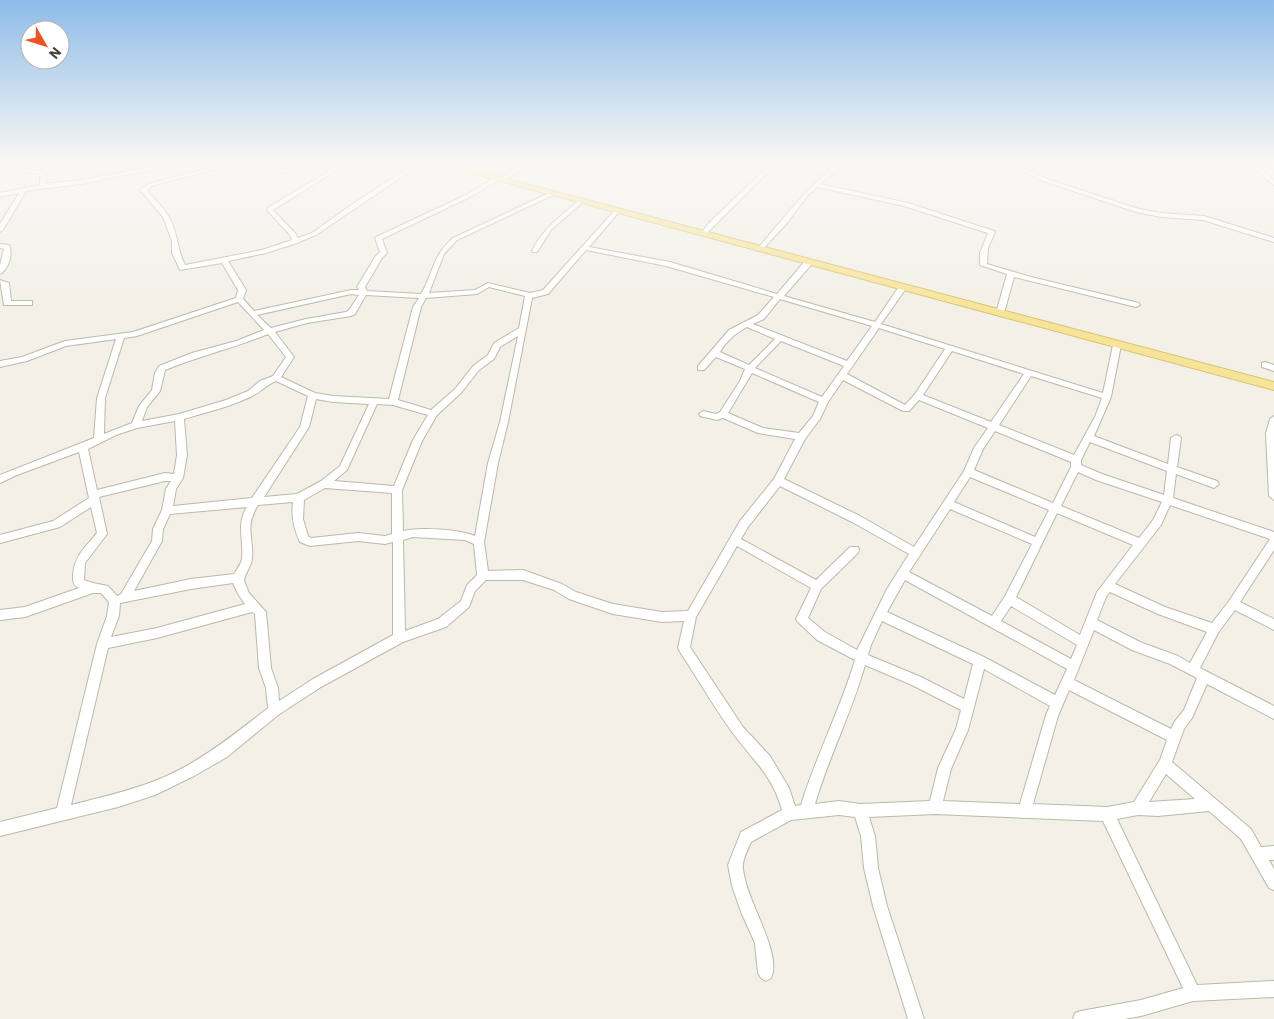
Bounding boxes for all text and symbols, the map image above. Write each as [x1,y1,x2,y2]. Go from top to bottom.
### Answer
north arrow [20,20,70,70]
text: N [45,44,65,63]

